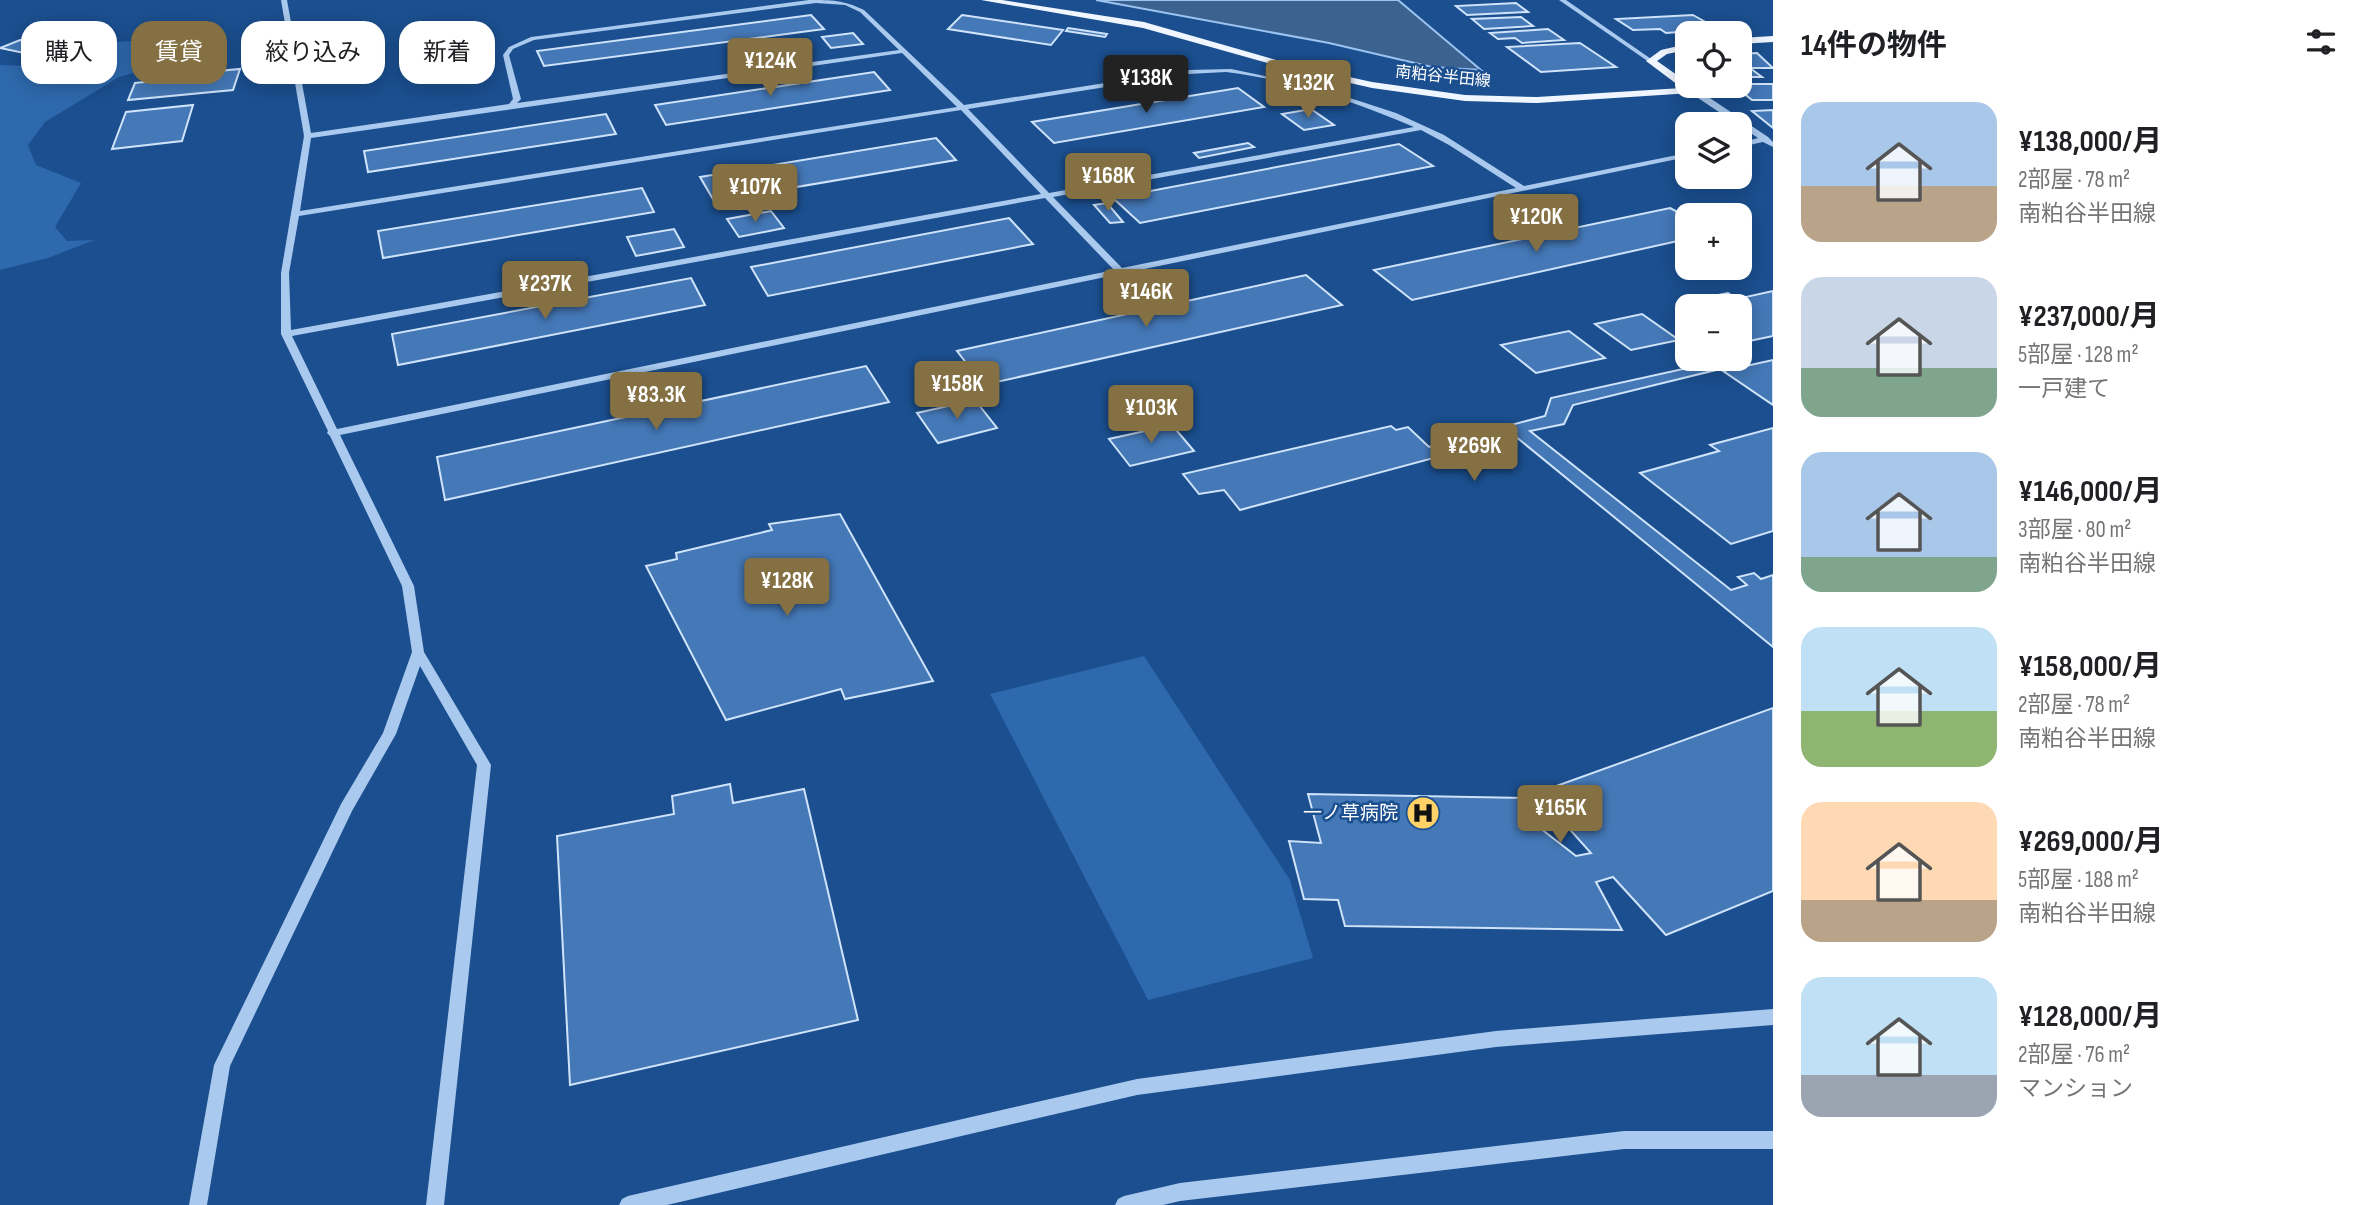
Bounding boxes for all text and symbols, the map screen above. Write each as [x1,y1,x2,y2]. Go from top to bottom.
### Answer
chip: 購入 [21,21,117,84]
chip: 賃貸 [131,21,227,84]
chip: 絞り込み [241,21,385,84]
chip: 新着 [399,21,495,84]
map controls [1675,21,1752,371]
button: locate [1675,21,1752,98]
icon: filters [2302,23,2340,61]
text: 14件の物件 [1801,28,1947,64]
pin: ¥124K [721,38,819,98]
text: ¥124K [743,47,797,75]
pin: ¥138K [1097,55,1195,115]
pin: ¥132K [1259,60,1357,120]
street label: 南粕谷半田線 [1394,63,1492,91]
text: ¥138K [1119,64,1173,92]
text: ¥132K [1282,69,1334,97]
button: layers [1675,112,1752,189]
text: ¥138,000/月 [2018,124,2162,160]
icon: home [1857,130,1941,214]
pin: ¥168K [1059,154,1157,213]
text: ¥168K [1081,162,1135,190]
pin: ¥107K [706,164,804,224]
text: 2部屋 · 78 m² [2018,166,2130,194]
text: ¥107K [728,173,782,201]
pin: ¥120K [1487,194,1585,254]
text: 南粕谷半田線 [2018,200,2156,228]
text: ¥120K [1509,203,1563,231]
button: + [1675,203,1752,280]
pin: ¥237K [496,262,594,321]
text: ¥237K [518,270,572,298]
pin: ¥146K [1097,270,1195,329]
text: ¥146K [1119,278,1173,306]
button: − [1675,294,1752,371]
text: ¥237,000/月 [2018,299,2160,335]
icon: home [1857,305,1941,389]
text: 5部屋 · 128 m² [2018,341,2139,369]
pin: ¥158K [908,362,1006,421]
text: ¥158K [930,370,984,398]
pin: ¥83.3K [599,372,713,432]
text: 一戸建て [2018,375,2110,403]
text: ¥83.3K [626,381,686,409]
pin: ¥103K [1102,386,1200,445]
text: ¥103K [1124,394,1178,422]
pin: ¥269K [1425,424,1523,483]
text: ¥269K [1447,432,1501,460]
text: ¥146,000/月 [2018,474,2163,510]
icon: home [1857,480,1941,564]
text: 3部屋 · 80 m² [2018,516,2131,544]
text: 南粕谷半田線 [2018,550,2156,578]
pin: ¥128K [738,558,836,618]
text: ¥128K [760,567,814,595]
text: ¥158,000/月 [2018,649,2162,685]
icon: home [1857,655,1941,739]
text: 2部屋 · 78 m² [2018,691,2130,719]
text: 南粕谷半田線 [2018,725,2156,753]
pin: ¥165K [1511,786,1609,845]
hospital icon: 一ノ草病院 [1404,794,1442,832]
text: ¥165K [1533,794,1587,822]
place label: 一ノ草病院 [1303,802,1398,825]
text: ¥269,000/月 [2018,824,2164,860]
icon: home [1857,830,1941,914]
text: 5部屋 · 188 m² [2018,866,2139,894]
text: 南粕谷半田線 [2018,900,2156,928]
text: ¥128,000/月 [2018,999,2162,1035]
icon: home [1857,1005,1941,1089]
text: 2部屋 · 76 m² [2018,1041,2130,1069]
text: マンション [2018,1075,2133,1103]

